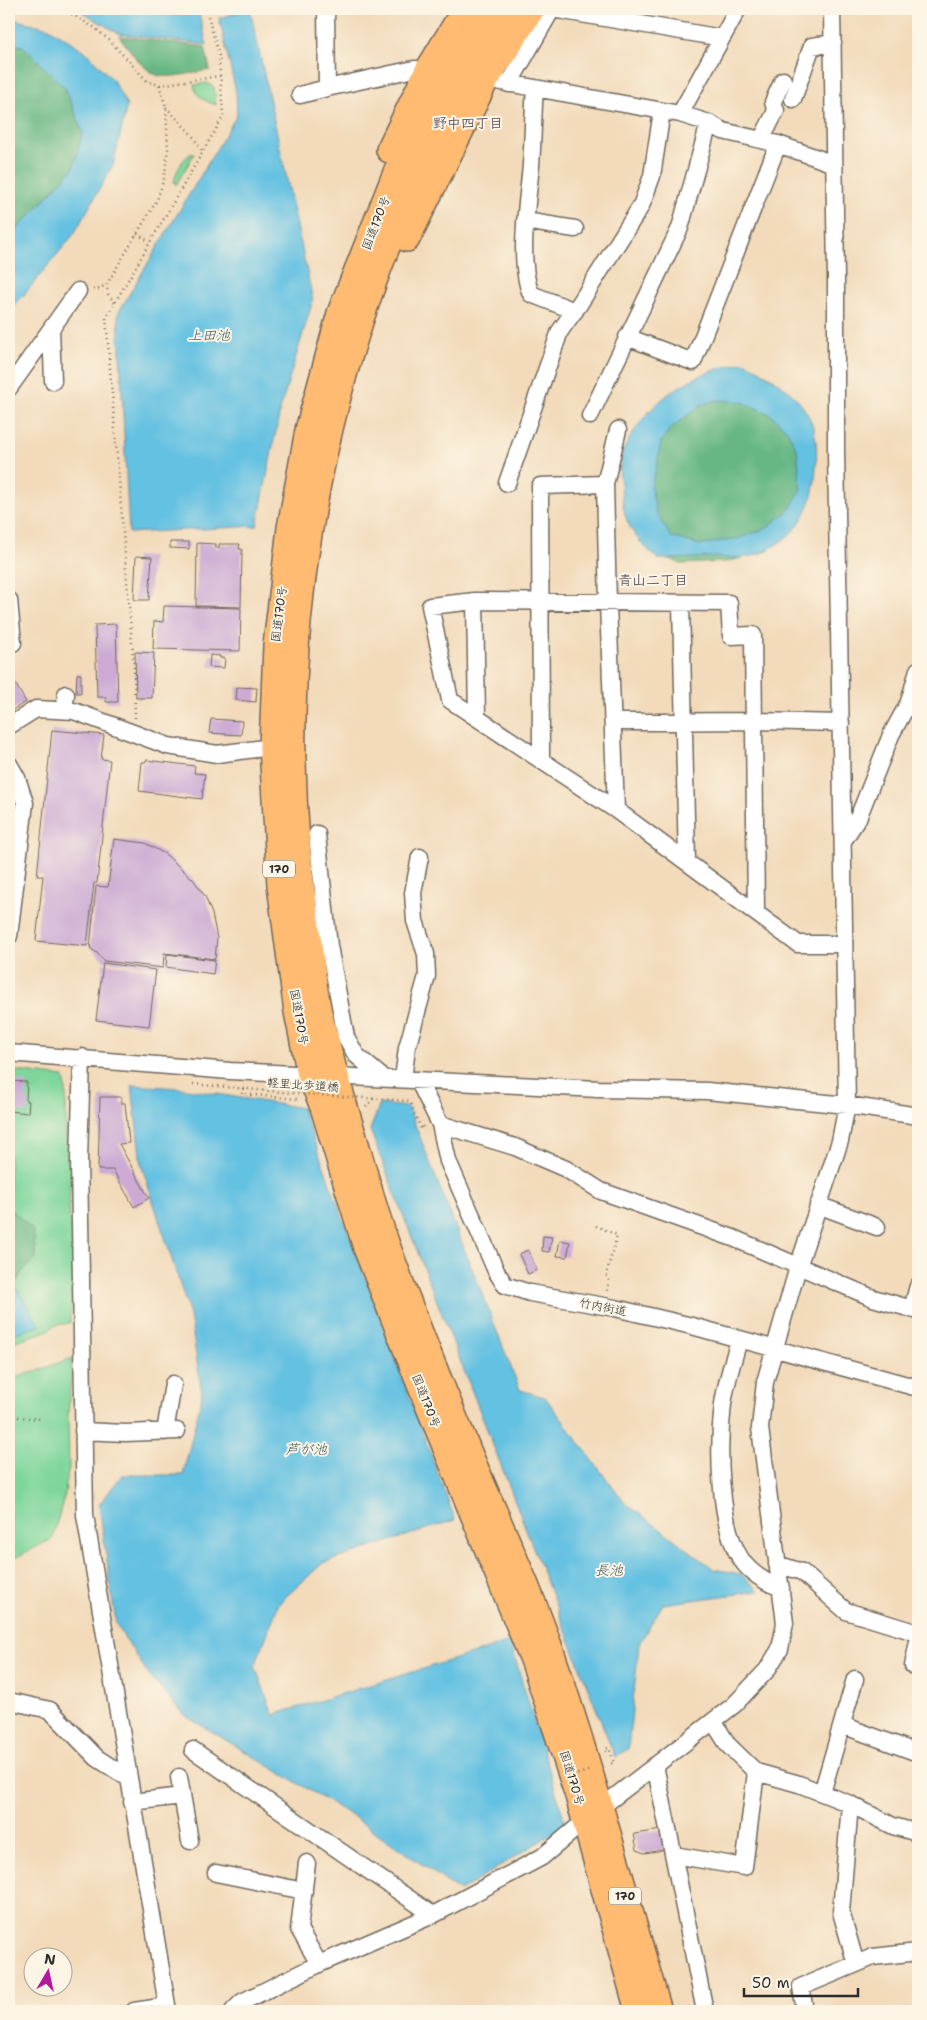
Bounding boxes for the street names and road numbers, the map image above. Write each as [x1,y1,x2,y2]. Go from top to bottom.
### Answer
street label: 国道170号 [358,194,394,252]
street label: 国道170号 [268,585,290,643]
road number: 170 [263,861,295,878]
street label: 国道170号 [286,988,312,1046]
street label: 軽里北歩道橋 [267,1075,339,1095]
street label: 竹内街道 [578,1295,628,1319]
street label: 国道170号 [408,1372,444,1430]
street label: 国道170号 [556,1748,588,1808]
road number: 170 [609,1888,641,1904]

